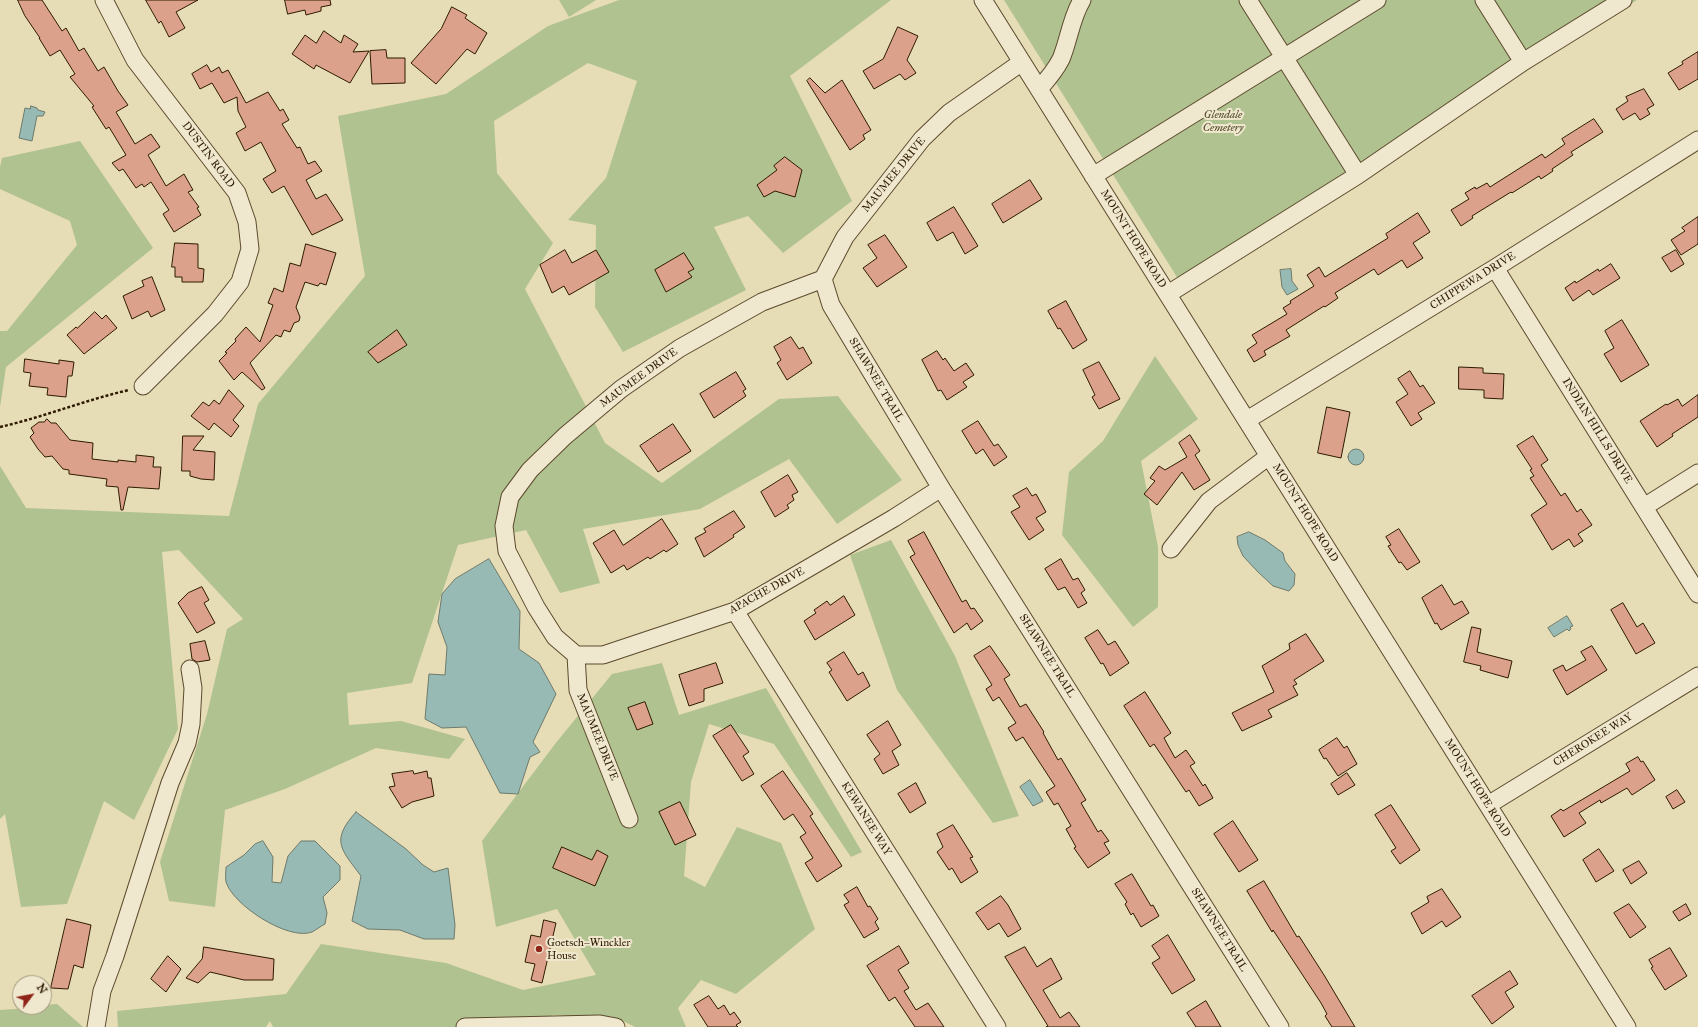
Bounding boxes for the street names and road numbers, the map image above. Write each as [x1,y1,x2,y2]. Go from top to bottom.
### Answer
street label: DUSTIN ROAD [179,119,237,191]
street label: MAUMEE DRIVE [860,135,928,215]
street label: MOUNT HOPE ROAD [1097,187,1169,291]
street label: CHIPPEWA DRIVE [1428,249,1518,313]
street label: SHAWNEE TRAIL [846,335,906,425]
street label: MAUMEE DRIVE [598,345,680,411]
street label: INDIAN HILLS DRIVE [1559,376,1635,486]
street label: MOUNT HOPE ROAD [1269,461,1341,565]
street label: APACHE DRIVE [727,565,807,617]
street label: SHAWNEE TRAIL [1016,612,1078,700]
street label: MAUMEE DRIVE [573,691,621,783]
street label: CHEROKEE WAY [1551,710,1635,770]
street label: MOUNT HOPE ROAD [1441,736,1513,840]
street label: KEWANEE WAY [838,780,894,858]
street label: SHAWNEE TRAIL [1188,886,1250,974]

